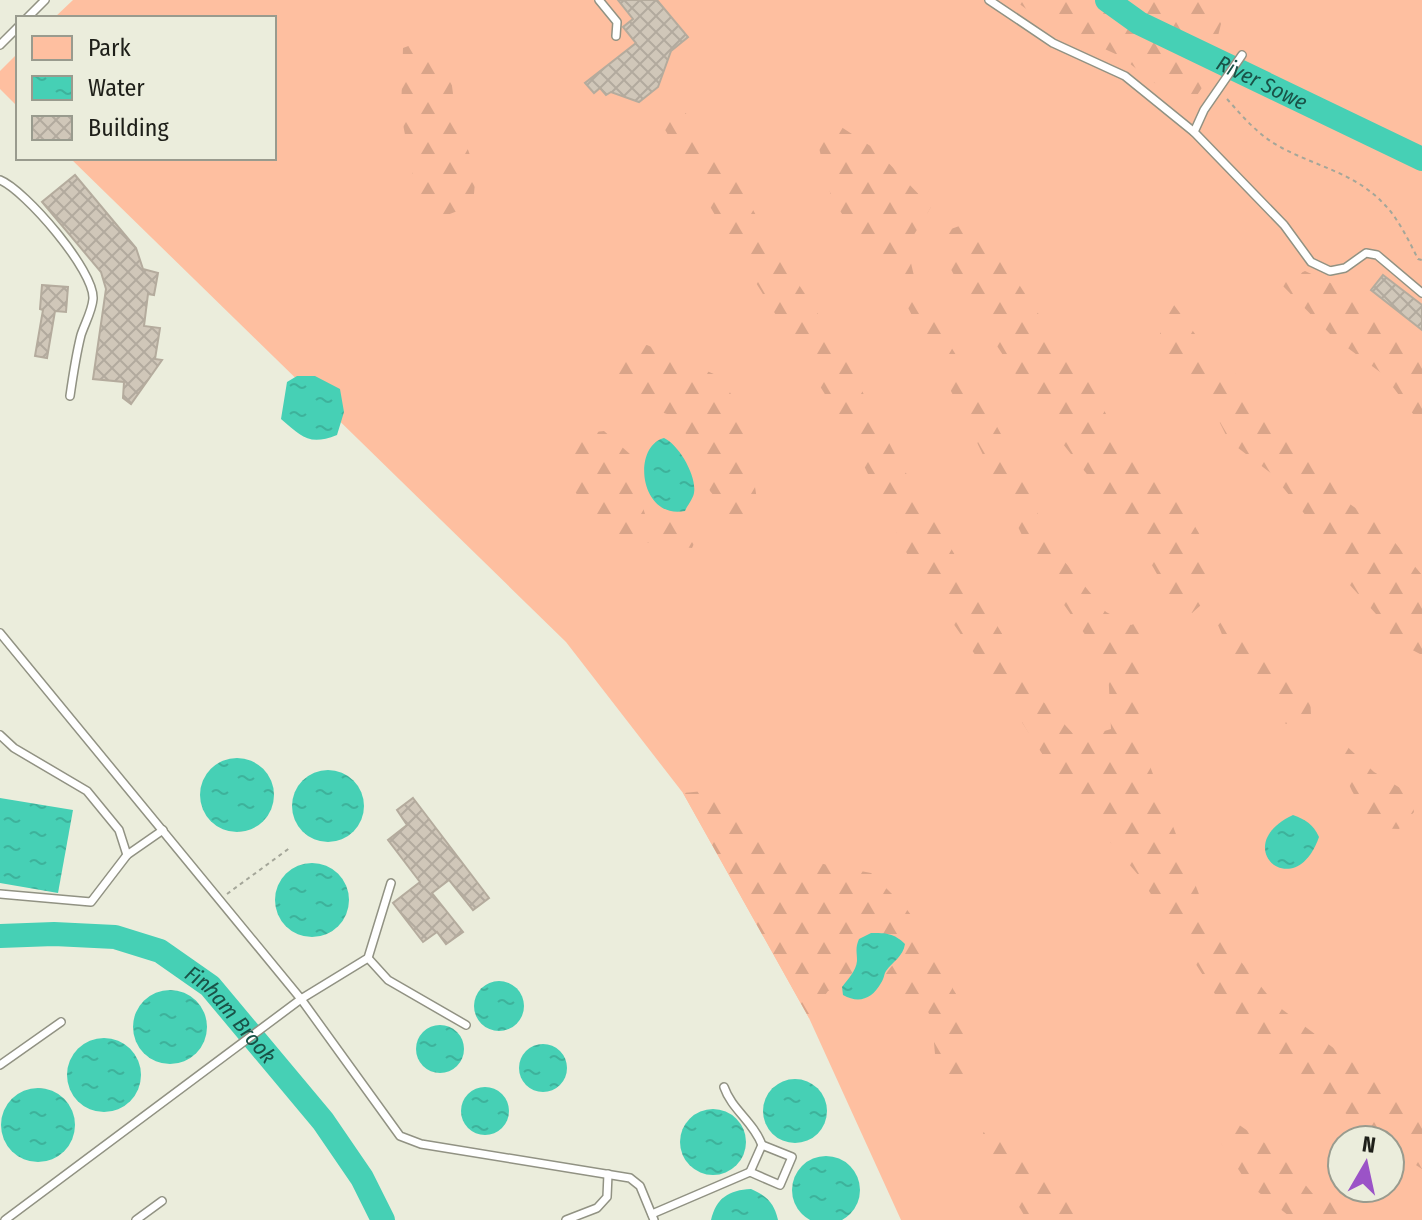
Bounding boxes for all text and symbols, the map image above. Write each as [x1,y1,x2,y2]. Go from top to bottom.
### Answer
legend [16,16,276,160]
text: Park [88,34,131,62]
water label: River Sowe [1212,49,1312,115]
text: Water [88,74,145,102]
text: Building [88,114,170,142]
water label: Finham Brook [180,959,282,1069]
north arrow [1326,1124,1406,1204]
text: N [1360,1130,1378,1159]

